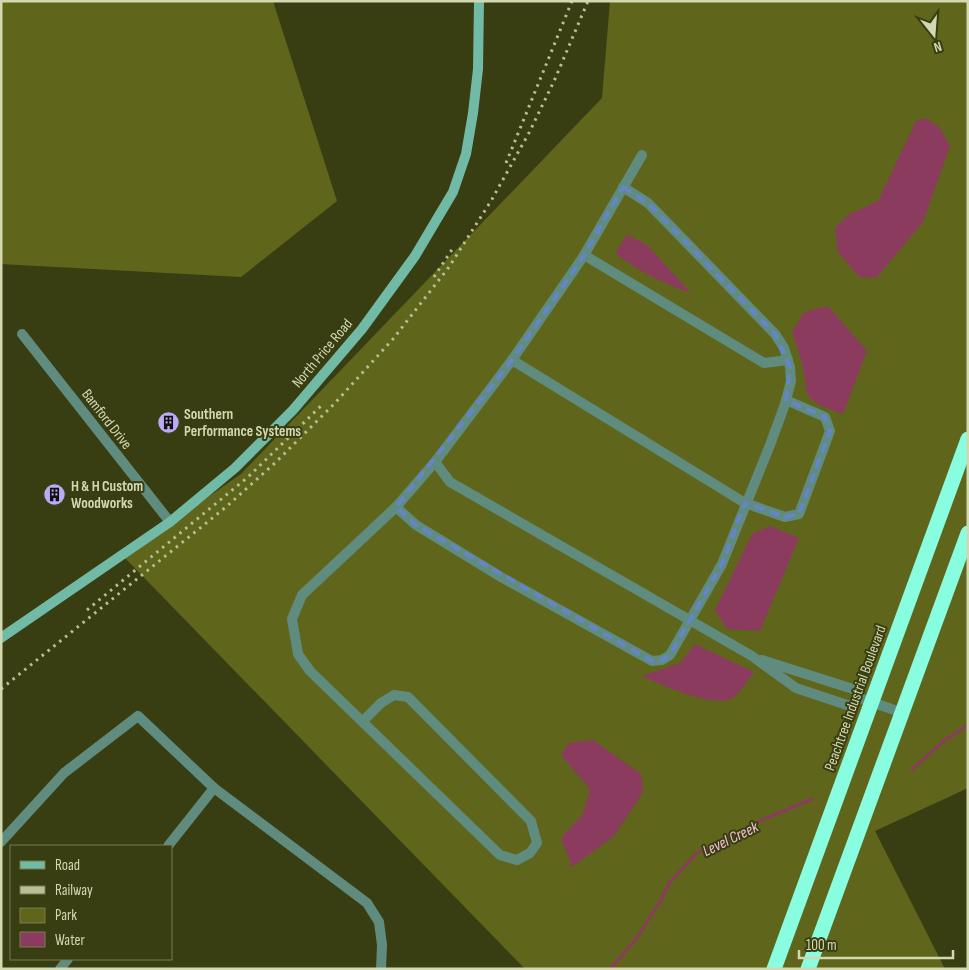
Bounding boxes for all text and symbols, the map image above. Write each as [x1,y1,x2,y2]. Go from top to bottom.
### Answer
north arrow [909,10,959,60]
text: N [932,38,944,56]
street label: North Price Road [288,315,357,392]
street label: Bamford Drive [77,385,136,453]
place label: Southern Performance Systems [184,405,301,441]
building icon: Southern Performance Systems [156,411,180,435]
place label: H & H Custom Woodworks [71,477,143,513]
building icon: H & H Custom Woodworks [43,483,67,507]
street label: Peachtree Industrial Boulevard [820,623,891,773]
water label: Level Creek [700,817,763,861]
legend [10,845,172,960]
text: Road [55,856,80,875]
text: Railway [55,881,93,900]
text: Park [55,906,77,925]
scale bar [799,928,953,960]
text: Water [55,931,86,950]
text: 100 m [806,936,837,955]

